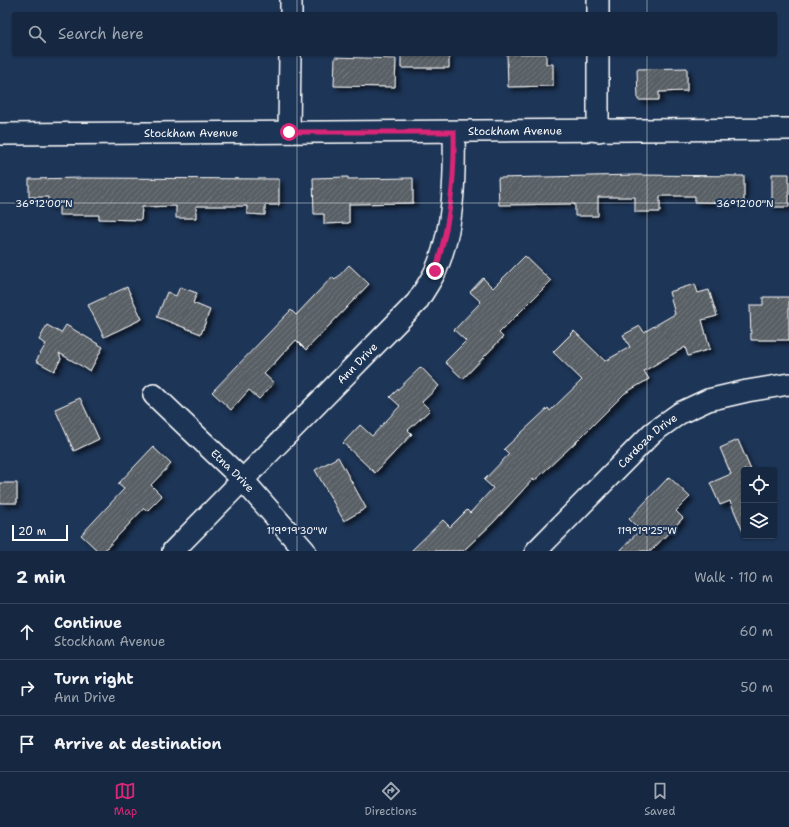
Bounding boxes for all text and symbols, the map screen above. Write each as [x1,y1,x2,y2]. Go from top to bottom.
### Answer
search box [12,12,777,56]
icon: search [26,23,48,45]
text: Search here [58,24,144,44]
route start [280,123,298,141]
street label: Stockham Avenue [468,123,562,139]
street label: Stockham Avenue [144,125,238,141]
text: 36°12'00"N [15,197,73,210]
text: 36°12'00"N [716,197,774,210]
route end [426,262,444,280]
street label: Ann Drive [333,339,381,387]
street label: Cardoza Drive [614,410,680,471]
street label: Etna Drive [208,446,258,495]
map controls [741,467,777,539]
button: locate [741,467,777,503]
button: layers [741,503,777,539]
scale bar [12,523,68,542]
text: 20 m [18,524,46,539]
text: 119°19'30"W [267,524,328,537]
text: 119°19'25"W [617,524,677,537]
text: 2 min [16,566,66,588]
text: Walk · 110 m [694,569,773,586]
text: Continue [54,613,122,633]
icon: ahead [16,621,38,643]
text: 60 m [740,623,773,640]
text: Stockham Avenue [54,633,165,650]
text: Turn right [54,669,134,689]
icon: right [16,677,38,699]
text: 50 m [740,679,773,696]
text: Ann Drive [54,689,116,706]
icon: arrive [16,733,38,755]
text: Arrive at destination [54,734,222,754]
tab: Map [114,780,137,819]
tab: Directions [364,780,417,819]
tab: Saved [644,780,675,819]

